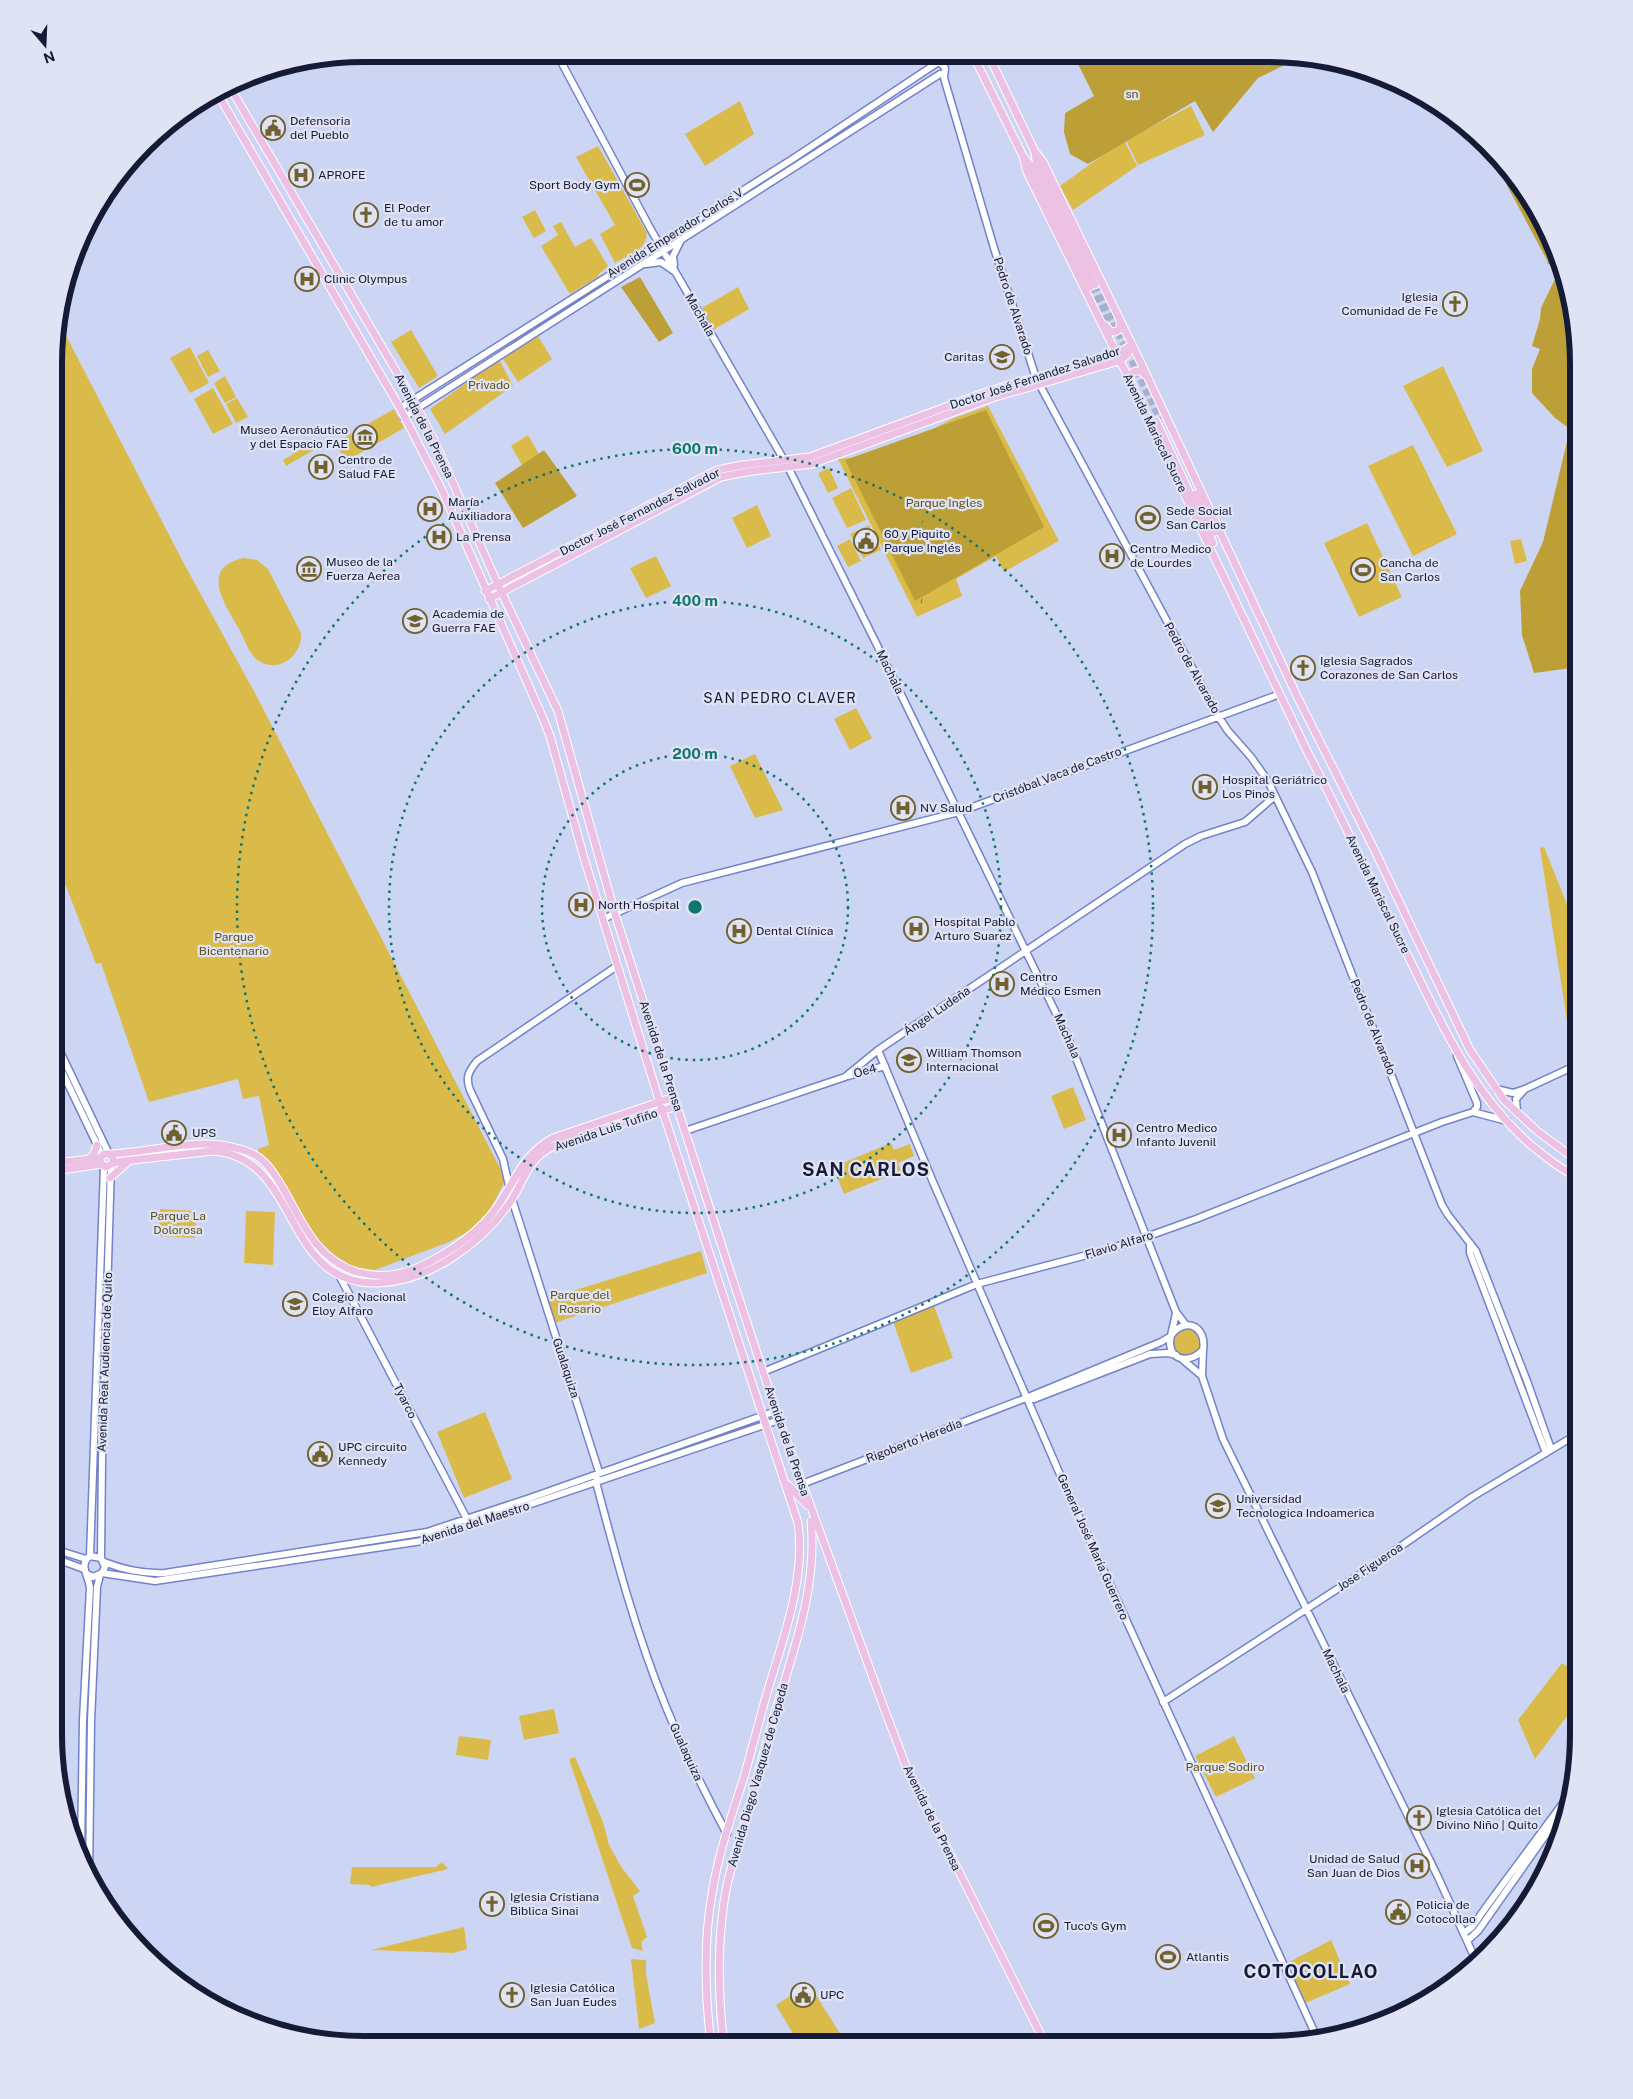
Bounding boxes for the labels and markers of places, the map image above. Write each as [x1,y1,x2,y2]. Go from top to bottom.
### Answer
place label: Defensoria del Pueblo [290,114,350,142]
public building icon: Defensoria del Pueblo [260,115,286,141]
hospital icon: APROFE [288,162,314,188]
place label: APROFE [318,168,366,182]
sports icon: Sport Body Gym [624,172,650,198]
place label: Sport Body Gym [529,178,620,192]
place label: El Poder de tu amor [384,201,444,229]
church icon: El Poder de tu amor [353,202,379,228]
hospital icon: Clinic Olympus [294,266,320,292]
place label: Clinic Olympus [324,272,407,286]
place label: Iglesia Comunidad de Fe [1341,290,1438,318]
church icon: Iglesia Comunidad de Fe [1442,291,1468,317]
school or university icon: Caritas [989,344,1015,370]
place label: Caritas [944,350,984,364]
place label: Museo Aeronáutico y del Espacio FAE [240,423,348,451]
museum icon: Museo Aeronáutico y del Espacio FAE [352,424,378,450]
place label: Centro de Salud FAE [338,453,395,481]
hospital icon: Centro de Salud FAE [308,454,334,480]
place label: María Auxiliadora [448,495,511,523]
hospital icon: María Auxiliadora [417,496,443,522]
place label: Sede Social San Carlos [1166,504,1233,532]
sports icon: Sede Social San Carlos [1135,505,1161,531]
hospital icon: La Prensa [426,524,452,550]
place label: 60 y Piquito Parque Inglés [884,527,960,555]
public building icon: 60 y Piquito Parque Inglés [853,528,879,554]
place label: La Prensa [456,530,511,544]
place label: Centro Medico de Lourdes [1130,542,1212,570]
hospital icon: Centro Medico de Lourdes [1099,543,1125,569]
place label: Museo de la Fuerza Aerea [326,555,400,583]
museum icon: Museo de la Fuerza Aerea [296,556,322,582]
place label: Cancha de San Carlos [1380,556,1440,584]
sports icon: Cancha de San Carlos [1350,557,1376,583]
place label: Academia de Guerra FAE [432,607,504,635]
school or university icon: Academia de Guerra FAE [402,608,428,634]
place label: Iglesia Sagrados Corazones de San Carlos [1320,654,1458,682]
church icon: Iglesia Sagrados Corazones de San Carlos [1290,655,1316,681]
place label: Hospital Geriátrico Los Pinos [1222,773,1327,801]
hospital icon: Hospital Geriátrico Los Pinos [1192,774,1218,800]
hospital icon: NV Salud [890,795,916,821]
place label: NV Salud [920,801,972,815]
hospital icon: North Hospital [568,892,594,918]
place label: North Hospital [598,898,680,912]
centre of rings [686,898,704,916]
place label: Hospital Pablo Arturo Suarez [934,915,1016,943]
hospital icon: Hospital Pablo Arturo Suarez [903,916,929,942]
hospital icon: Dental Clínica [726,918,752,944]
place label: Dental Clínica [756,924,833,938]
place label: Centro Médico Esmen [1020,970,1101,998]
hospital icon: Centro Médico Esmen [989,971,1015,997]
place label: William Thomson Internacional [926,1046,1021,1074]
school or university icon: William Thomson Internacional [896,1047,922,1073]
public building icon: UPS [161,1120,187,1146]
place label: Centro Medico Infanto Juvenil [1136,1121,1218,1149]
hospital icon: Centro Medico Infanto Juvenil [1106,1122,1132,1148]
place label: UPS [192,1126,216,1140]
place label: Colegio Nacional Eloy Alfaro [312,1290,407,1318]
school or university icon: Colegio Nacional Eloy Alfaro [282,1291,308,1317]
place label: UPC circuito Kennedy [338,1440,407,1468]
public building icon: UPC circuito Kennedy [307,1441,333,1467]
place label: Universidad Tecnologica Indoamerica [1236,1492,1375,1520]
school or university icon: Universidad Tecnologica Indoamerica [1205,1493,1231,1519]
place label: Iglesia Católica del Divino Niño | Quito [1436,1804,1542,1832]
church icon: Iglesia Católica del Divino Niño | Quito [1406,1805,1432,1831]
place label: Unidad de Salud San Juan de Dios [1307,1852,1400,1880]
hospital icon: Unidad de Salud San Juan de Dios [1404,1853,1430,1879]
place label: Iglesia Cristiana Biblica Sinai [510,1890,599,1918]
church icon: Iglesia Cristiana Biblica Sinai [479,1891,505,1917]
place label: Policia de Cotocollao [1416,1898,1476,1926]
public building icon: Policia de Cotocollao [1385,1899,1411,1925]
sports icon: Tuco's Gym [1033,1913,1059,1939]
place label: Tuco's Gym [1064,1919,1126,1933]
sports icon: Atlantis [1155,1944,1181,1970]
place label: Atlantis [1186,1950,1229,1964]
place label: Iglesia Católica San Juan Eudes [530,1981,617,2009]
church icon: Iglesia Católica San Juan Eudes [499,1982,525,2008]
public building icon: UPC [790,1982,816,2008]
place label: UPC [820,1988,844,2002]

